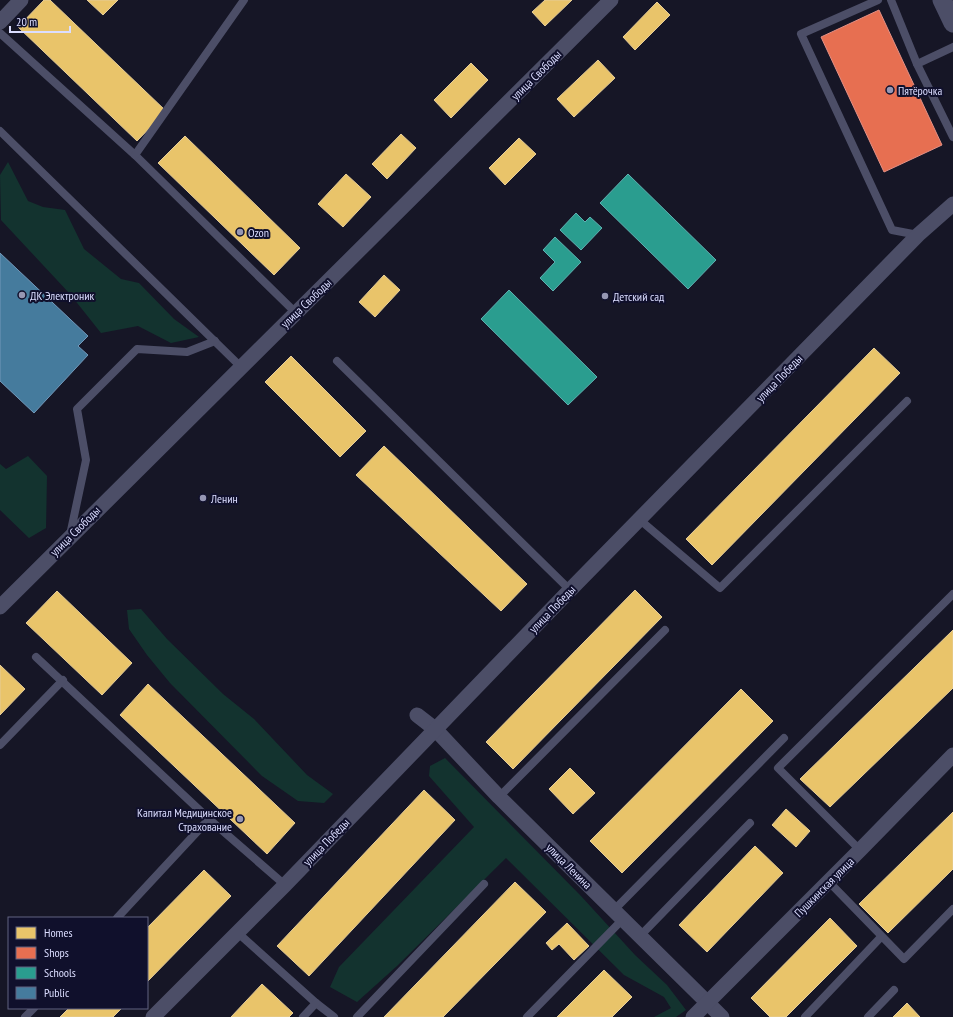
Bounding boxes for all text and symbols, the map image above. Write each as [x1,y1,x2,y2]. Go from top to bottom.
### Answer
scale bar [10,8,70,34]
text: 20 m [16,14,37,29]
street label: улица Свободы [508,47,564,103]
place label: Пятёрочка [898,83,942,98]
marker: Пятёрочка [885,85,895,95]
place label: Ozon [248,225,269,240]
marker: Ozon [235,227,245,237]
street label: улица Свободы [277,275,335,331]
place label: ДК Электроник [30,288,94,303]
place label: Детский сад [613,289,665,304]
marker: ДК Электроник [17,290,27,300]
marker: Детский сад [600,291,610,301]
street label: улица Победы [753,351,805,405]
place label: Ленин [210,491,238,506]
marker: Ленин [198,493,208,503]
street label: улица Свободы [47,503,103,559]
street label: улица Победы [526,582,578,636]
place label: Капитал Медицинское Страхование [137,805,232,834]
marker: Капитал Медицинское Страхование [235,814,245,824]
street label: улица Победы [300,815,352,869]
street label: улица Ленина [543,840,595,892]
street label: Пушкинская улица [791,854,857,920]
legend [8,917,148,1009]
text: Homes [44,925,72,940]
text: Shops [44,945,69,960]
text: Schools [44,965,76,980]
text: Public [44,985,70,1000]

